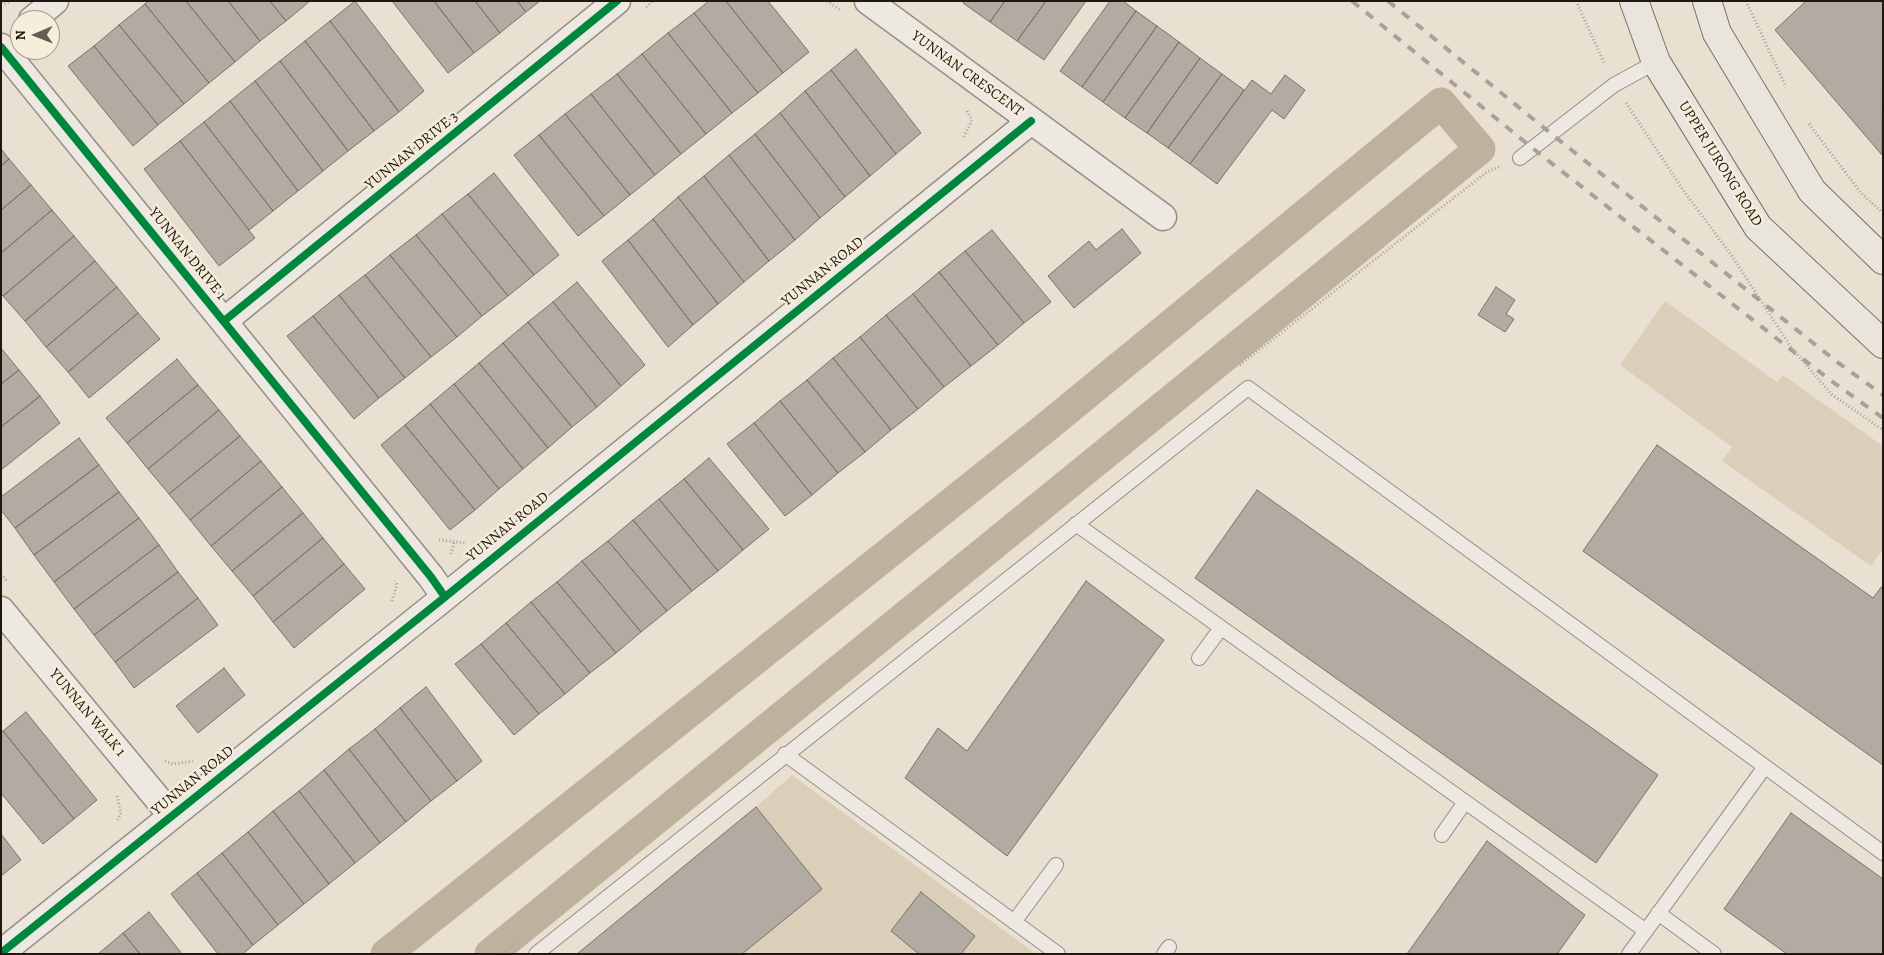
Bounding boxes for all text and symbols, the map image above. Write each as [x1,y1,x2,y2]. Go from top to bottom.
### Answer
north arrow [10,10,60,60]
street label: YUNNAN CRESCENT [907,27,1027,121]
text: N [11,30,30,41]
street label: UPPER JURONG ROAD [1674,98,1766,230]
street label: YUNNAN DRIVE 3 [362,108,462,194]
street label: YUNNAN DRIVE 1 [144,204,230,304]
street label: YUNNAN ROAD [778,233,868,311]
street label: YUNNAN ROAD [463,488,553,566]
street label: YUNNAN WALK 1 [45,665,129,761]
street label: YUNNAN ROAD [148,742,238,820]

